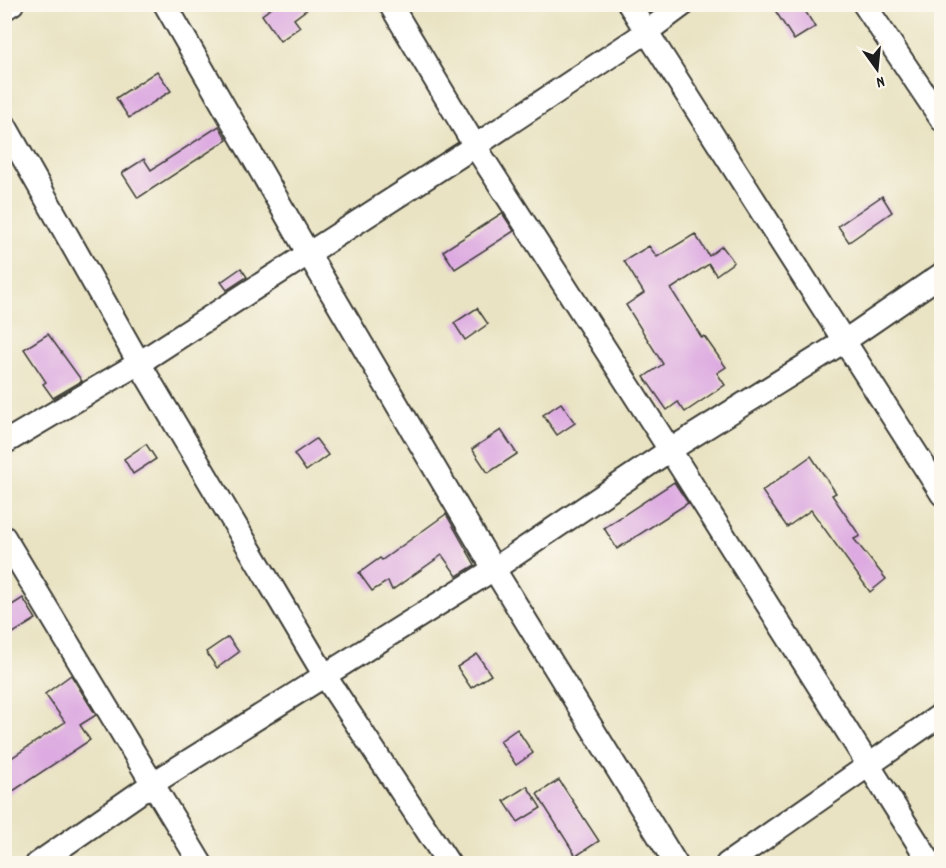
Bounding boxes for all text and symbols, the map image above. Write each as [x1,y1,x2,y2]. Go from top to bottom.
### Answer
north arrow [847,39,907,99]
text: N [873,69,887,93]

